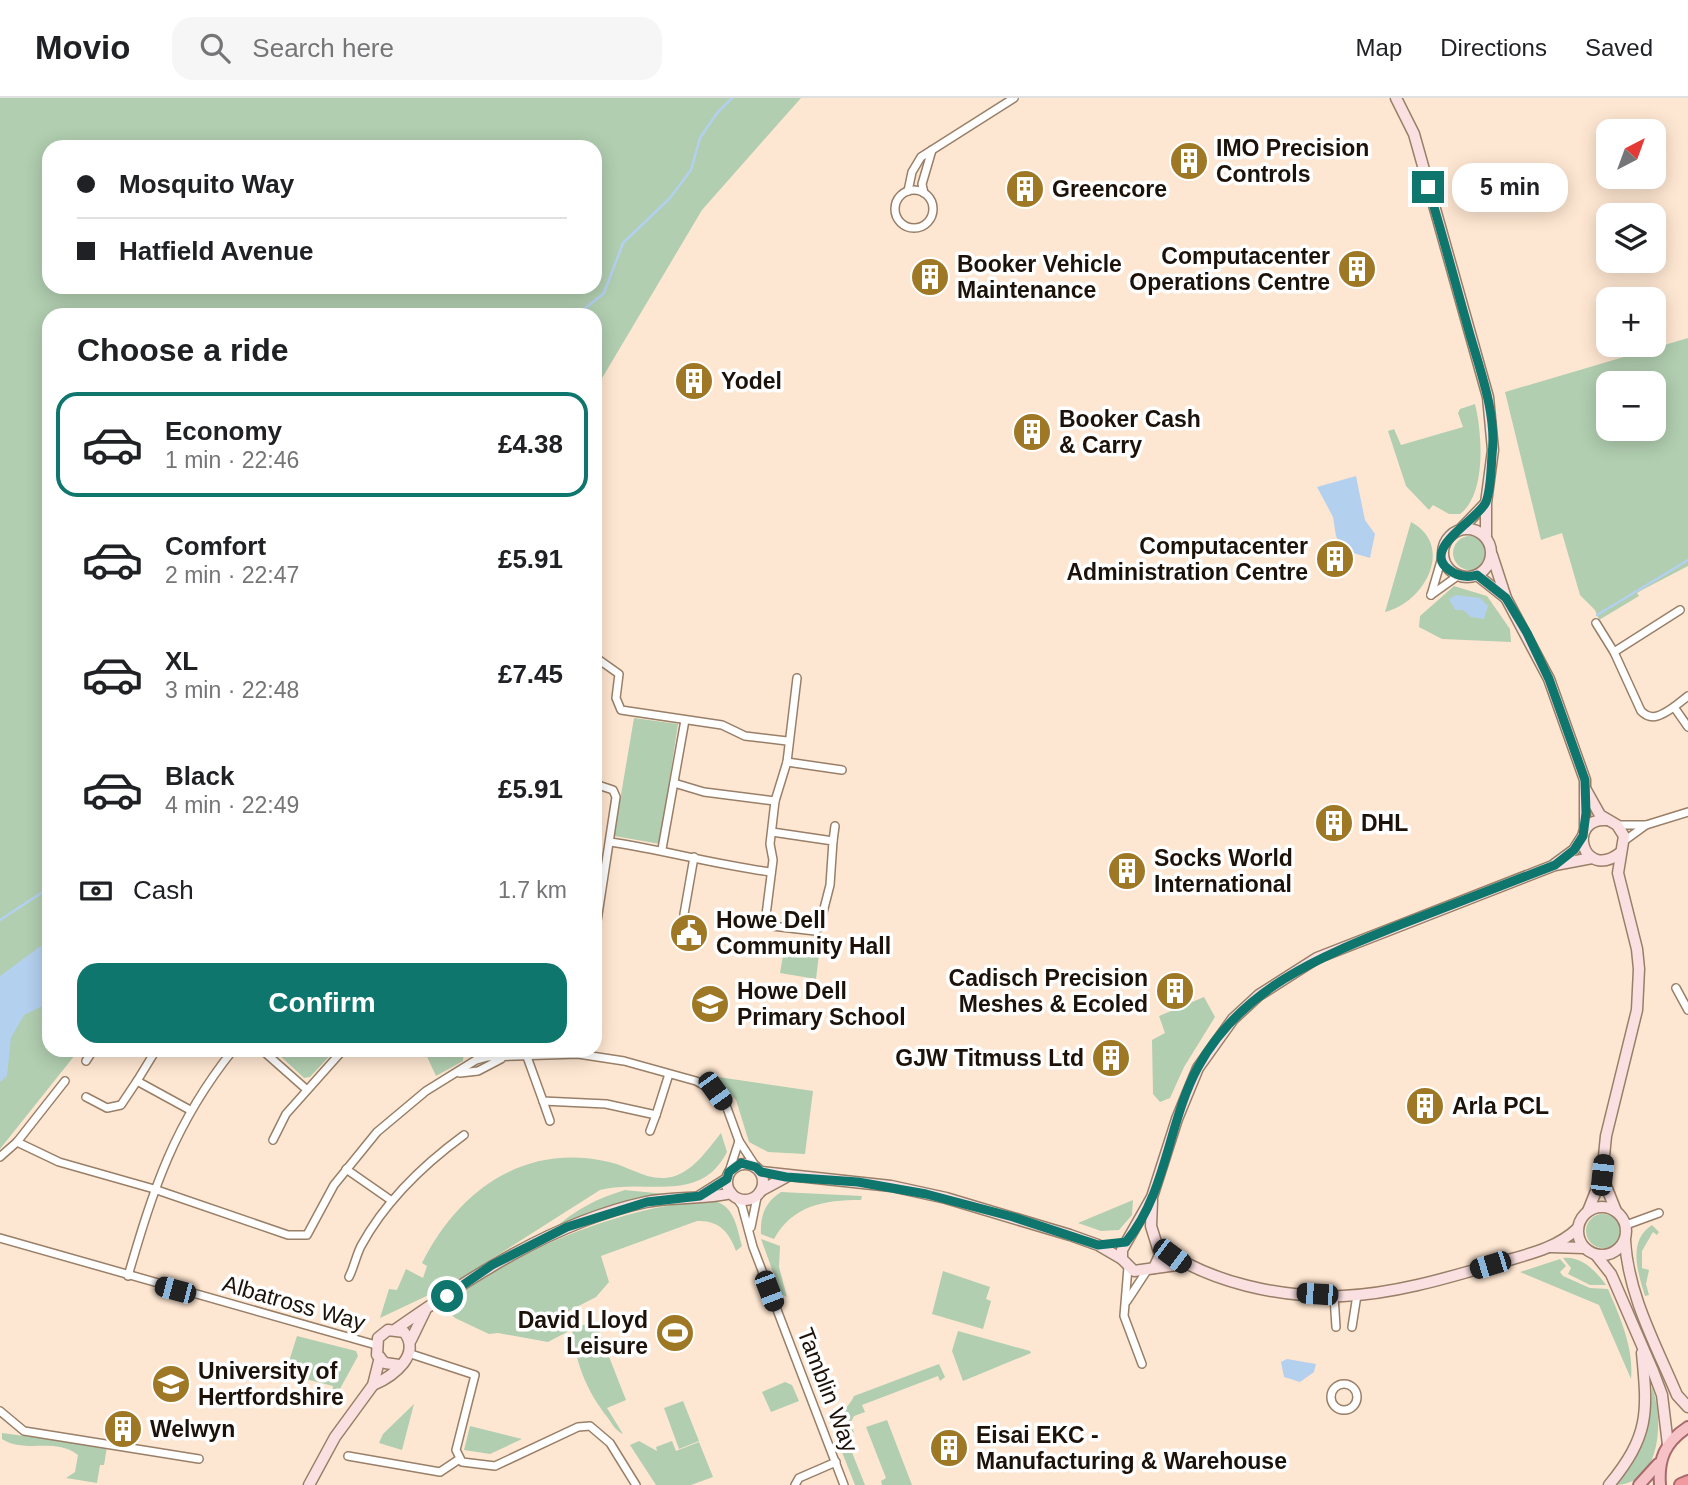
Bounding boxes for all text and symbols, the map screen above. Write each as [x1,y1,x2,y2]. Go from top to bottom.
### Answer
search box [172,17,662,80]
text: Movio [35,29,130,66]
icon: search [196,29,234,67]
text: Search here [252,33,394,63]
text: Map [1356,34,1402,61]
text: Directions [1440,34,1547,61]
text: Saved [1585,34,1653,61]
north arrow [1596,119,1666,189]
map controls [1596,119,1666,441]
place label: IMO Precision Controls [1216,135,1369,187]
building icon: IMO Precision Controls [1168,140,1210,182]
callout: 5 min [1452,162,1568,212]
building icon: Greencore [1004,168,1046,210]
text: Mosquito Way [119,169,294,199]
route end [1412,171,1444,203]
text: 5 min [1480,174,1540,200]
place label: Greencore [1052,176,1167,202]
button: layers [1596,203,1666,273]
text: Hatfield Avenue [119,236,314,266]
place label: Computacenter Operations Centre [1129,243,1330,295]
building icon: Computacenter Operations Centre [1336,248,1378,290]
place label: Booker Vehicle Maintenance [957,251,1122,303]
building icon: Booker Vehicle Maintenance [909,256,951,298]
button: + [1596,287,1666,357]
text: Choose a ride [77,332,289,368]
building icon: Yodel [673,360,715,402]
place label: Yodel [721,368,782,394]
button: − [1596,371,1666,441]
place label: Booker Cash & Carry [1059,406,1201,458]
building icon: Booker Cash & Carry [1011,411,1053,453]
icon: car [81,413,144,476]
text: Economy [165,416,282,446]
text: £4.38 [498,429,563,459]
text: 1 min · 22:46 [165,447,299,473]
icon: car [81,528,144,591]
text: Comfort [165,531,266,561]
place label: Computacenter Administration Centre [1066,533,1308,585]
building icon: Computacenter Administration Centre [1314,538,1356,580]
text: £5.91 [498,544,563,574]
text: 2 min · 22:47 [165,562,299,588]
icon: car [81,643,144,706]
text: XL [165,646,198,676]
text: £7.45 [498,659,563,689]
text: 3 min · 22:48 [165,677,299,703]
icon: car [81,758,144,821]
text: Black [165,761,234,791]
text: £5.91 [498,774,563,804]
text: 4 min · 22:49 [165,792,299,818]
building icon: DHL [1313,802,1355,844]
place label: DHL [1361,810,1408,836]
place label: Socks World International [1154,845,1293,897]
building icon: Socks World International [1106,850,1148,892]
icon: cash [77,872,115,910]
text: Cash [133,875,194,905]
text: 1.7 km [498,877,567,903]
place label: Howe Dell Community Hall [716,907,891,959]
public building icon: Howe Dell Community Hall [668,912,710,954]
button: Confirm [77,963,567,1043]
place label: Cadisch Precision Meshes & Ecoled [949,965,1148,1017]
building icon: Cadisch Precision Meshes & Ecoled [1154,970,1196,1012]
place label: Howe Dell Primary School [737,978,906,1030]
school or university icon: Howe Dell Primary School [689,983,731,1025]
building icon: GJW Titmuss Ltd [1090,1037,1132,1079]
place label: GJW Titmuss Ltd [895,1045,1084,1071]
car [695,1068,736,1114]
building icon: Arla PCL [1404,1085,1446,1127]
place label: Arla PCL [1452,1093,1549,1119]
car [1590,1153,1615,1197]
car [1149,1235,1196,1277]
car [1467,1249,1514,1281]
car [752,1268,787,1314]
street label: Albatross Way [220,1270,369,1336]
car [152,1274,199,1306]
route start [431,1280,463,1312]
car [1296,1282,1339,1306]
place label: David Lloyd Leisure [518,1307,648,1359]
sports icon: David Lloyd Leisure [654,1312,696,1354]
street label: Tamblin Way [792,1324,864,1456]
place label: University of Hertfordshire [198,1358,344,1410]
school or university icon: University of Hertfordshire [150,1363,192,1405]
building icon: Welwyn [102,1408,144,1450]
place label: Welwyn [150,1416,235,1442]
place label: Eisai EKC - Manufacturing & Warehouse [976,1422,1287,1474]
building icon: Eisai EKC - Manufacturing & Warehouse [928,1427,970,1469]

